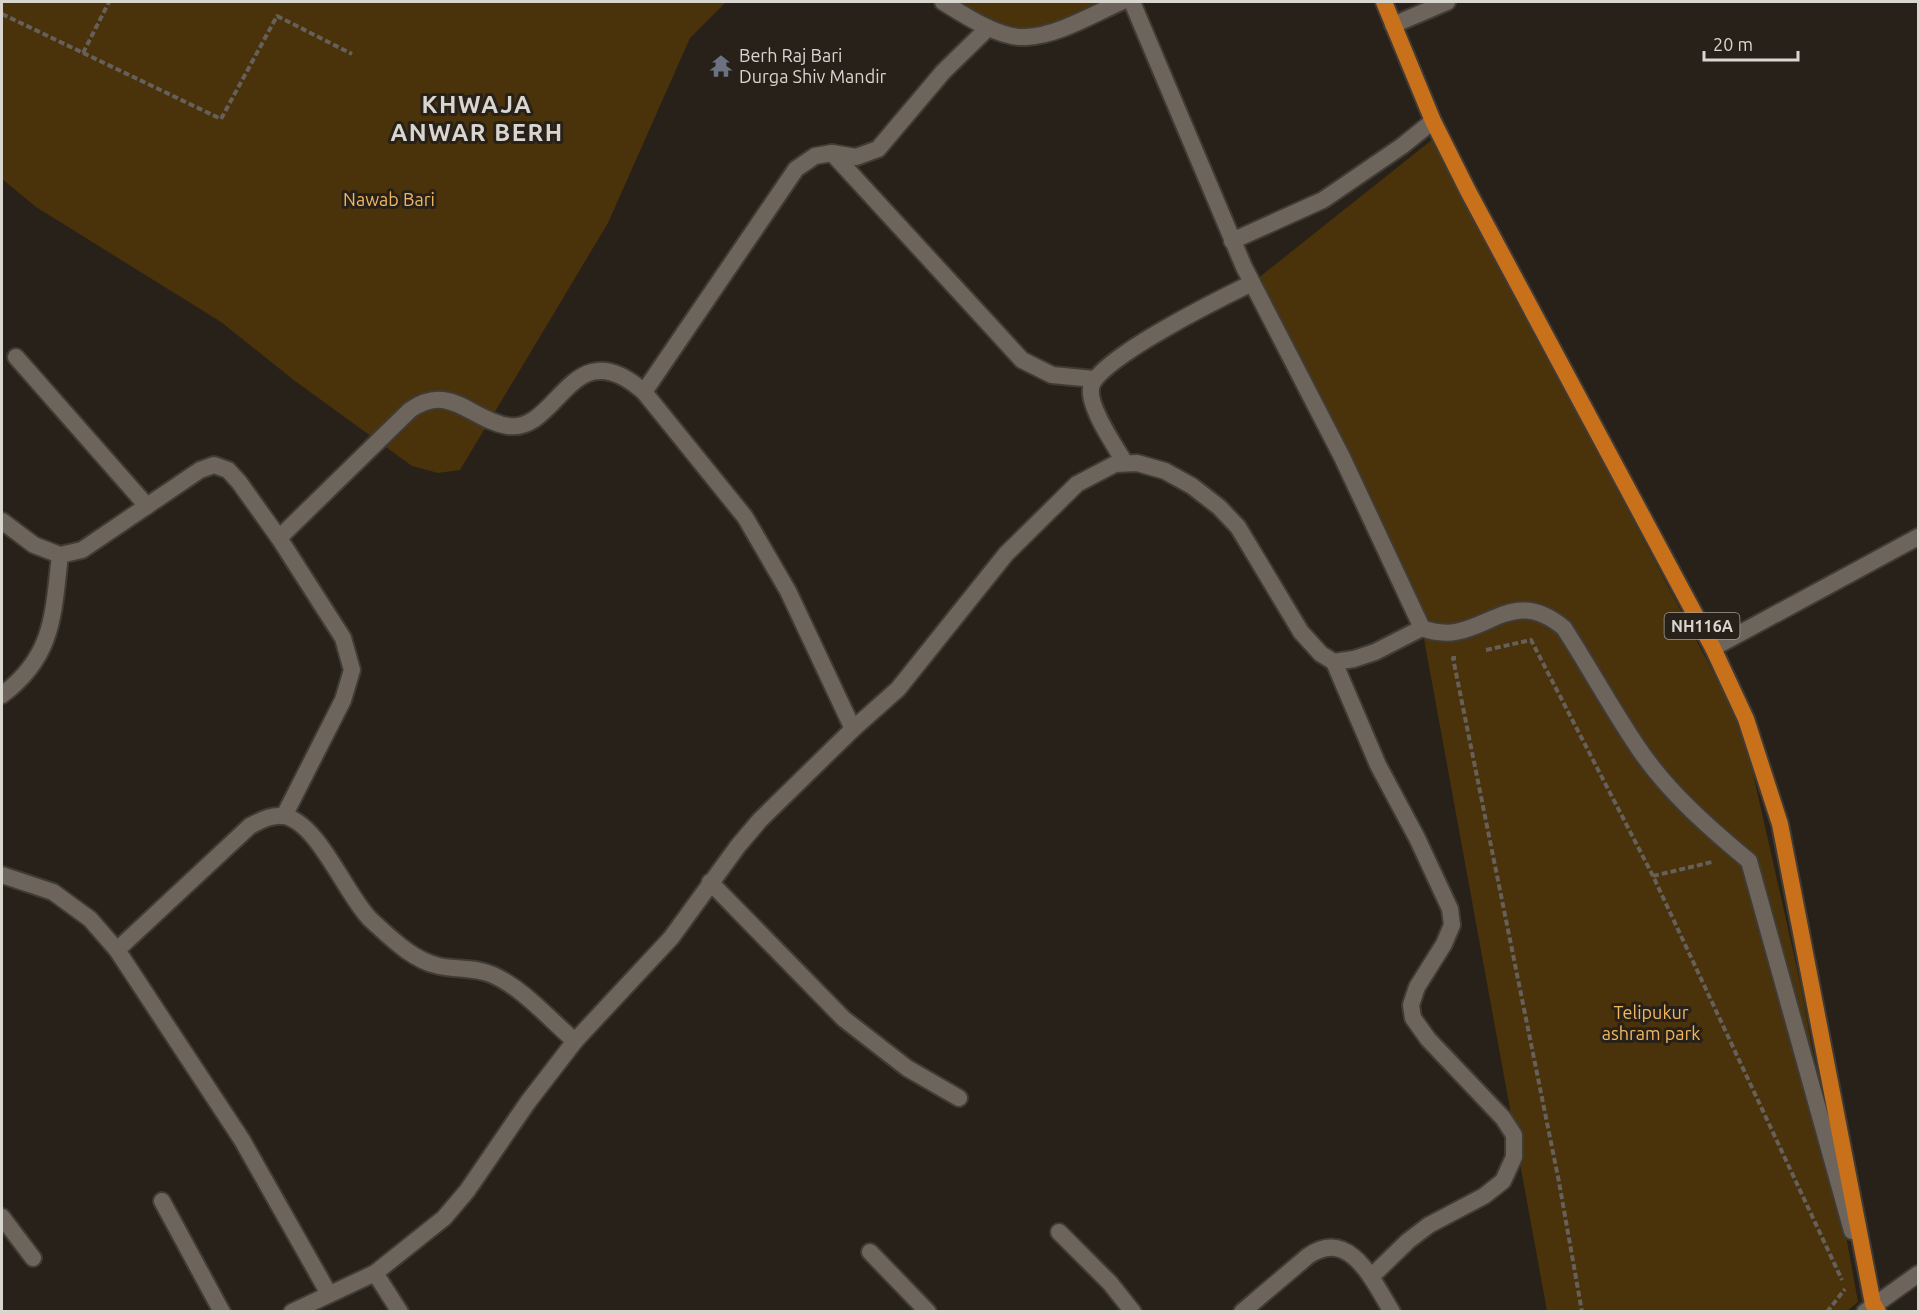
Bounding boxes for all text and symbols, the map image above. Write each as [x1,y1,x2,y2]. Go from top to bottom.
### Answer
scale bar [1704,24,1798,62]
text: 20 m [1713,34,1753,54]
place label: Berh Raj Bari Durga Shiv Mandir [739,45,887,86]
temple icon: Berh Raj Bari Durga Shiv Mandir [708,53,734,79]
district label: KHWAJA ANWAR BERH [390,91,564,146]
park label: Nawab Bari [343,189,435,209]
road number: NH116A [1664,613,1740,639]
park label: Telipukur ashram park [1602,1002,1700,1043]

